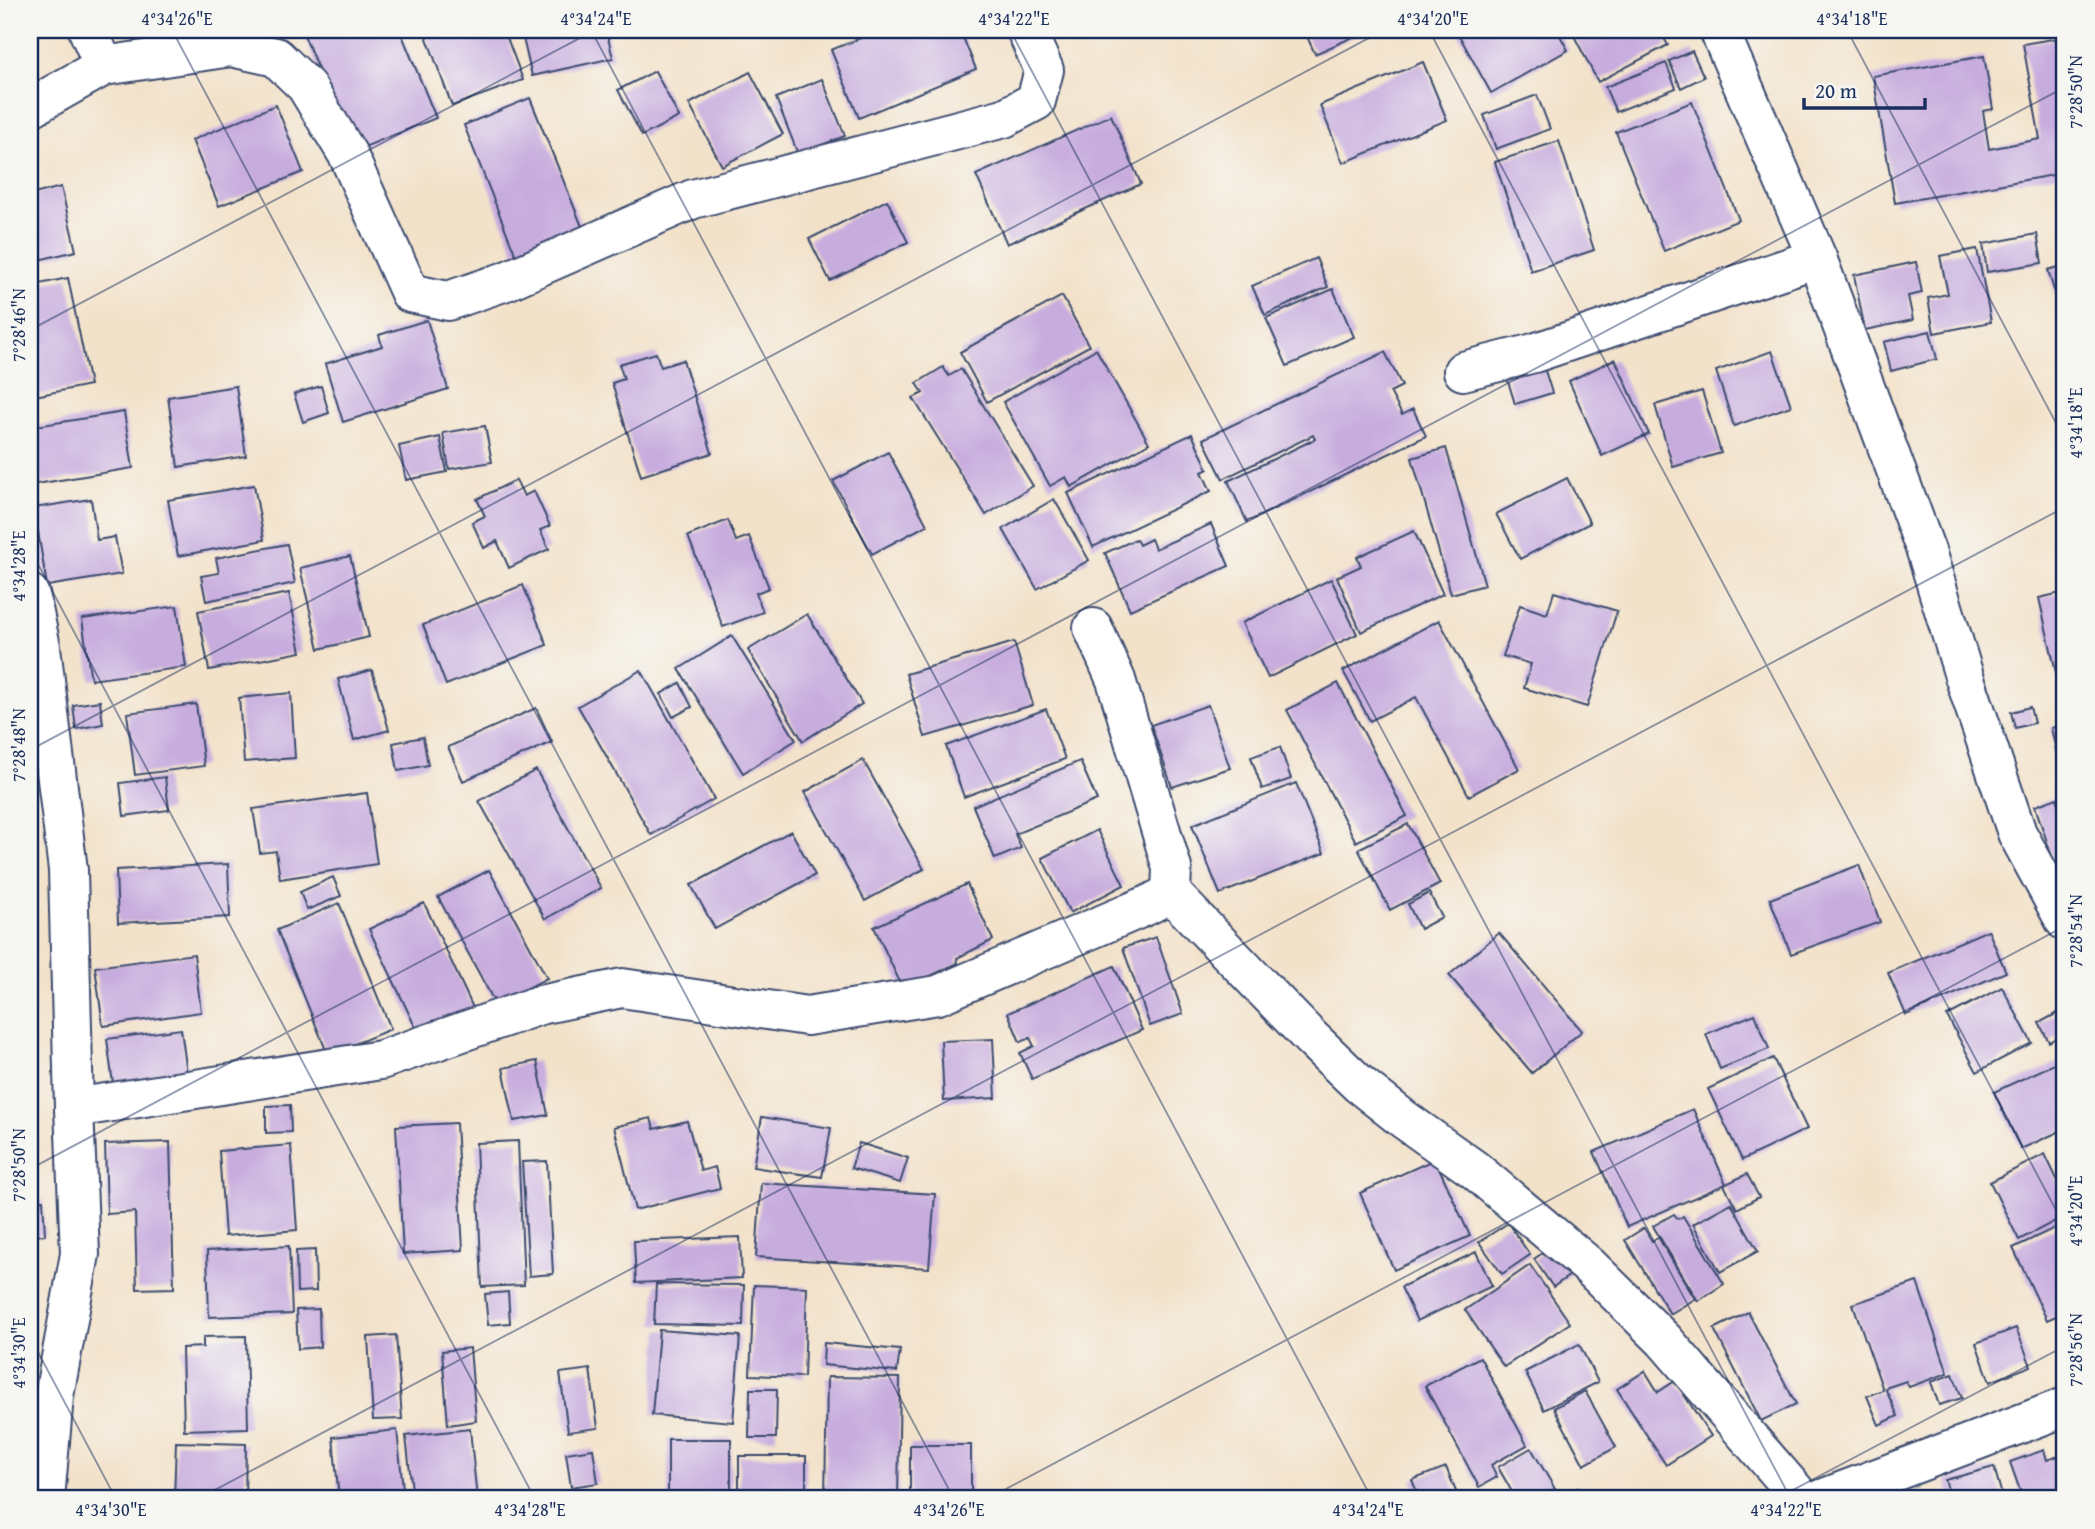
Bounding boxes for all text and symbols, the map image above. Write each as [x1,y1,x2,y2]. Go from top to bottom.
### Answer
text: 4°34'26"E [141,5,213,32]
text: 4°34'24"E [560,5,632,32]
text: 4°34'22"E [978,5,1050,32]
text: 4°34'20"E [1397,5,1469,32]
text: 4°34'18"E [1816,5,1888,32]
text: 7°28'50"N [2062,55,2089,129]
scale bar [1804,66,1925,110]
text: 20 m [1815,75,1857,106]
text: 7°28'46"N [5,288,32,362]
text: 4°34'18"E [2062,387,2089,459]
text: 4°34'28"E [5,530,32,602]
text: 7°28'48"N [5,708,32,782]
text: 7°28'54"N [2062,894,2089,968]
text: 7°28'50"N [5,1128,32,1202]
text: 4°34'20"E [2062,1175,2089,1247]
text: 7°28'56"N [2062,1313,2089,1387]
text: 4°34'30"E [5,1317,32,1389]
text: 4°34'30"E [75,1496,147,1523]
text: 4°34'28"E [494,1496,566,1523]
text: 4°34'26"E [913,1496,985,1523]
text: 4°34'24"E [1332,1496,1404,1523]
text: 4°34'22"E [1750,1496,1822,1523]

